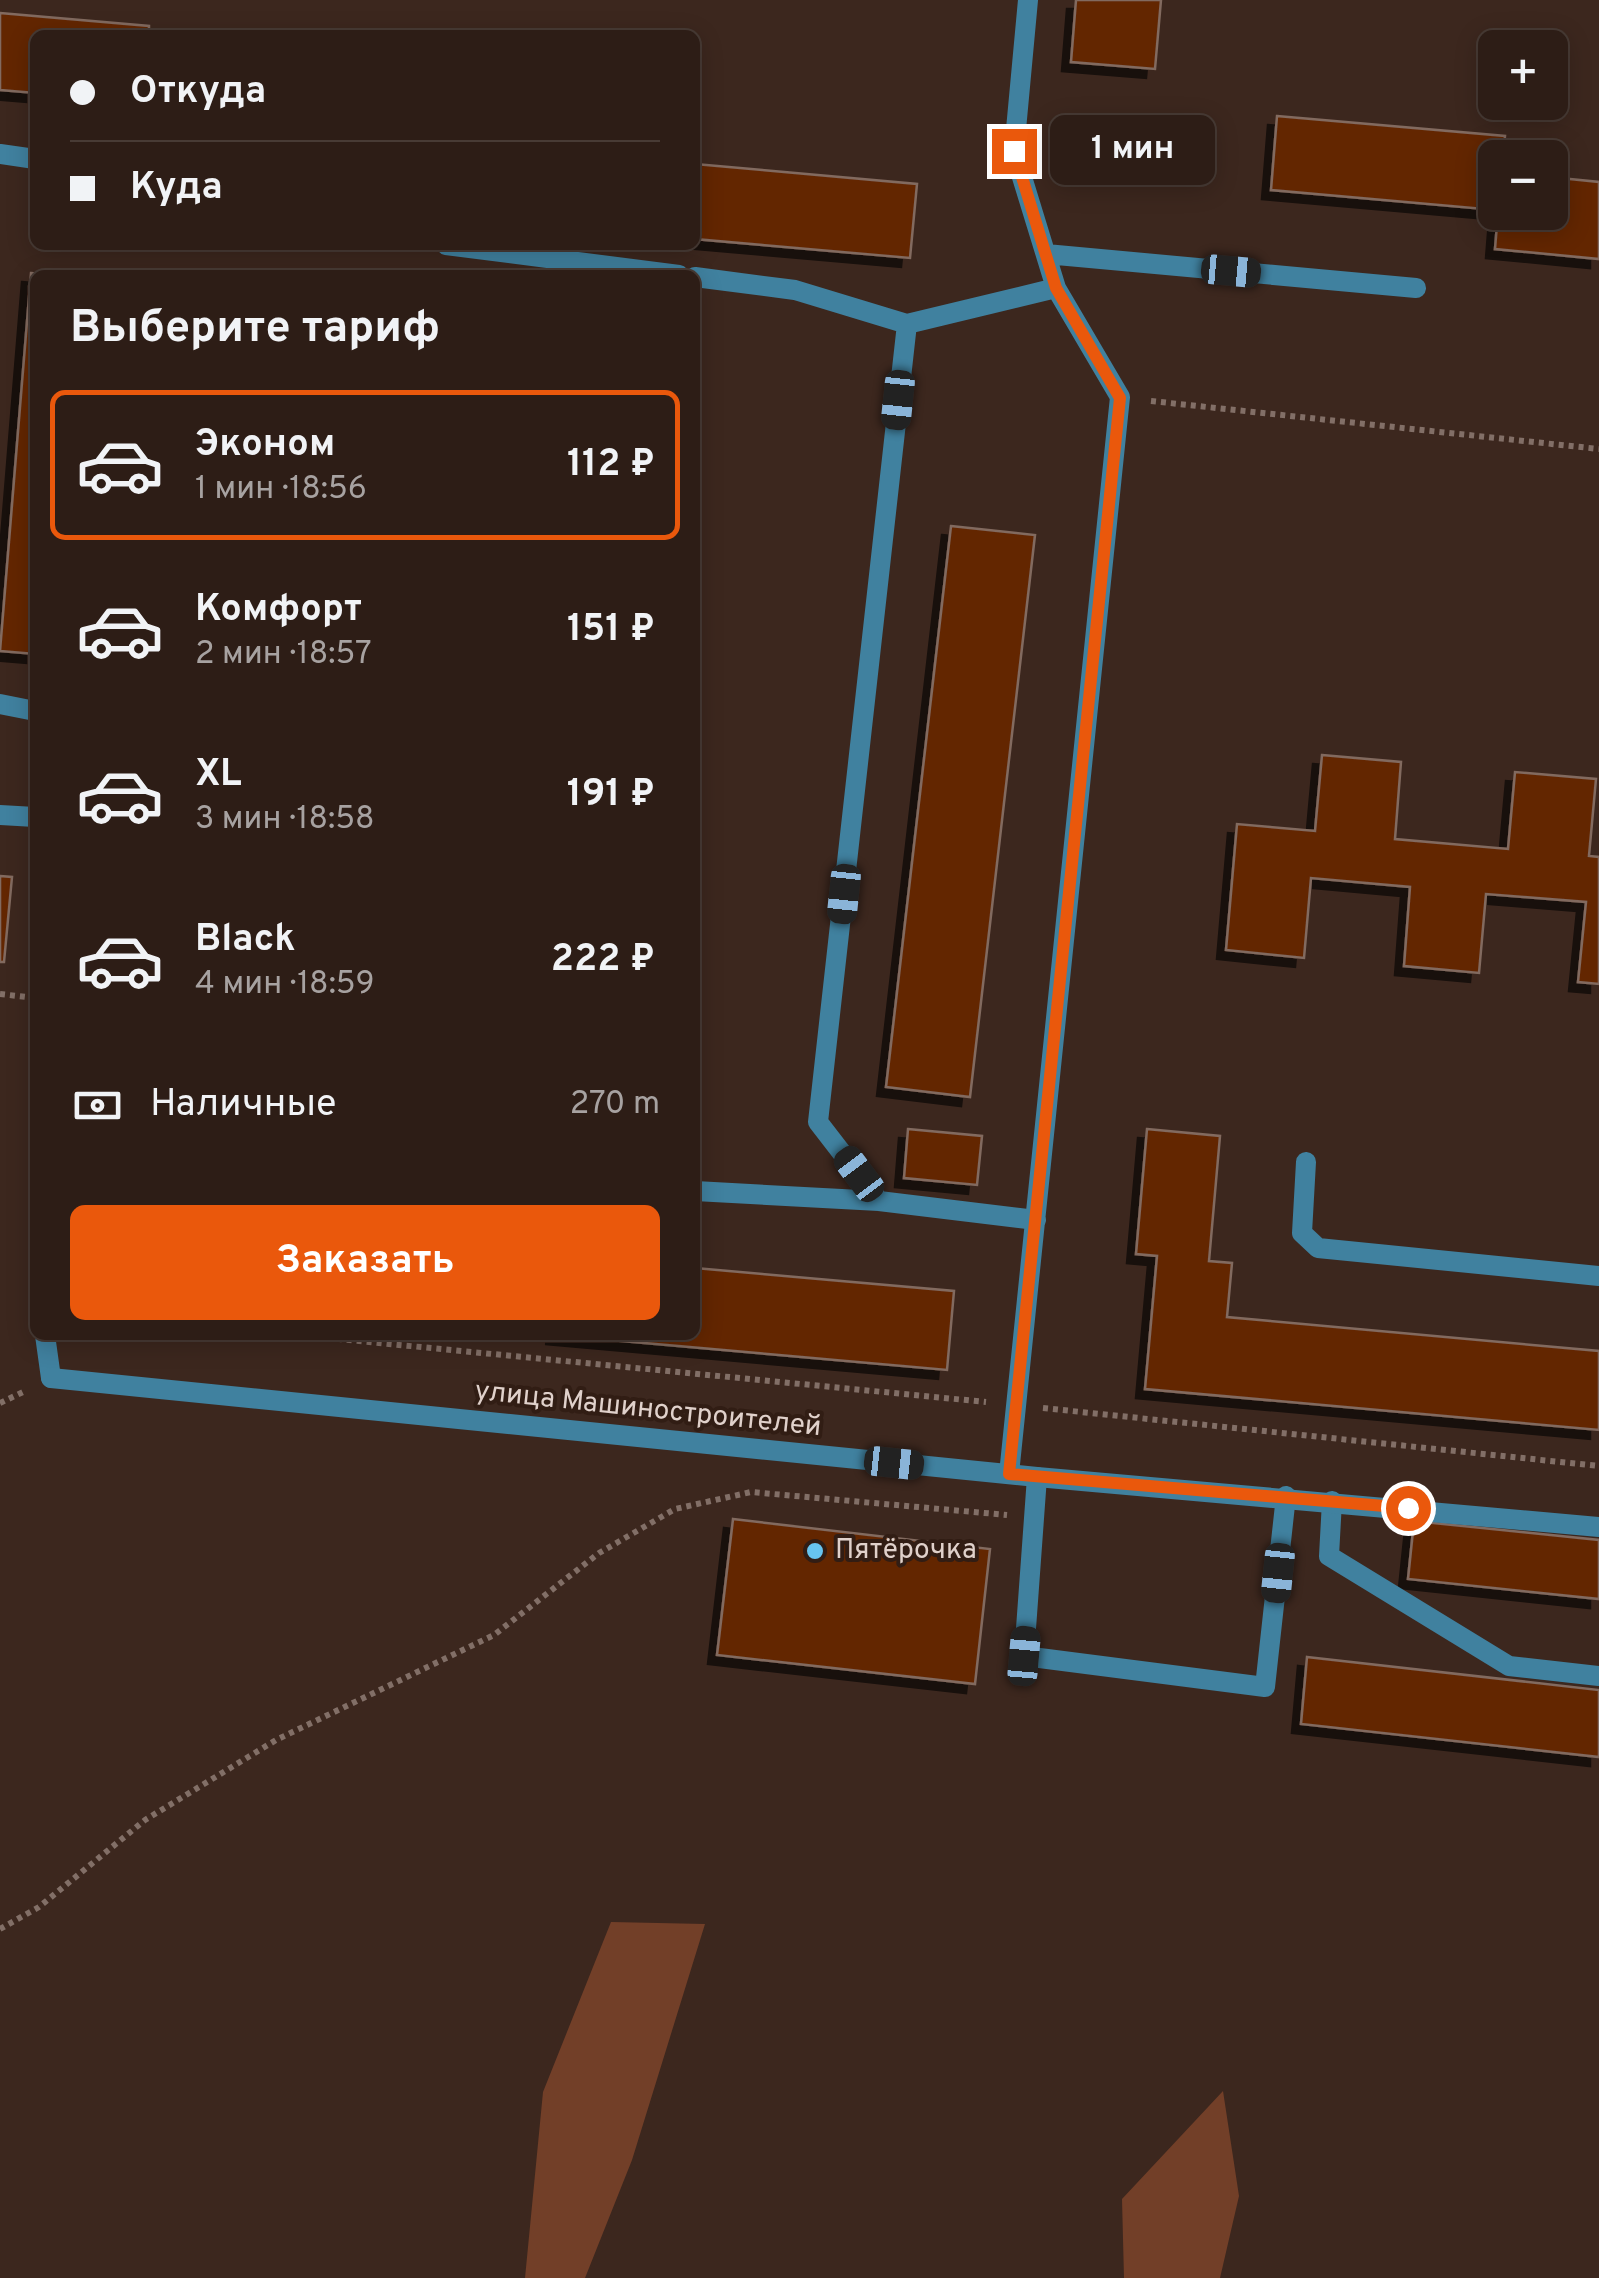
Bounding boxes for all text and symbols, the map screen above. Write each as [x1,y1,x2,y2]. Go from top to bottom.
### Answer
map controls [1478,30,1568,230]
button: + [1478,30,1568,120]
text: Откуда [130,68,266,117]
callout: 1 мин [1049,116,1214,186]
route end [992,129,1037,174]
text: 1 мин [1091,130,1174,170]
button: − [1478,140,1568,230]
text: Куда [130,164,223,213]
car [1200,253,1262,289]
text: Выберите тариф [70,301,440,358]
car [880,369,916,431]
icon: car [75,420,165,510]
text: Эконом [195,421,335,470]
text: 112 ₽ [567,441,655,490]
text: 1 мин · 18:56 [195,470,367,510]
icon: car [75,585,165,675]
text: Комфорт [195,586,362,635]
text: 151 ₽ [567,606,655,655]
text: 2 мин · 18:57 [195,635,372,675]
icon: car [75,750,165,840]
text: XL [195,751,242,800]
text: 191 ₽ [567,771,655,820]
text: 3 мин · 18:58 [195,800,375,840]
car [826,863,862,925]
icon: car [75,915,165,1005]
text: Black [195,916,295,965]
text: 222 ₽ [551,936,655,985]
text: 4 мин · 18:59 [195,965,375,1005]
icon: cash [70,1078,125,1133]
text: Наличные [150,1081,337,1130]
text: 270 m [570,1085,660,1125]
car [829,1141,889,1207]
button: Заказать [70,1205,660,1320]
street label: улица Машиностроителей [473,1374,823,1446]
car [863,1445,925,1481]
route start [1386,1486,1431,1531]
place label: Пятёрочка [835,1533,977,1569]
marker: Пятёрочка [804,1540,826,1562]
car [1260,1542,1296,1604]
car [1006,1625,1042,1687]

